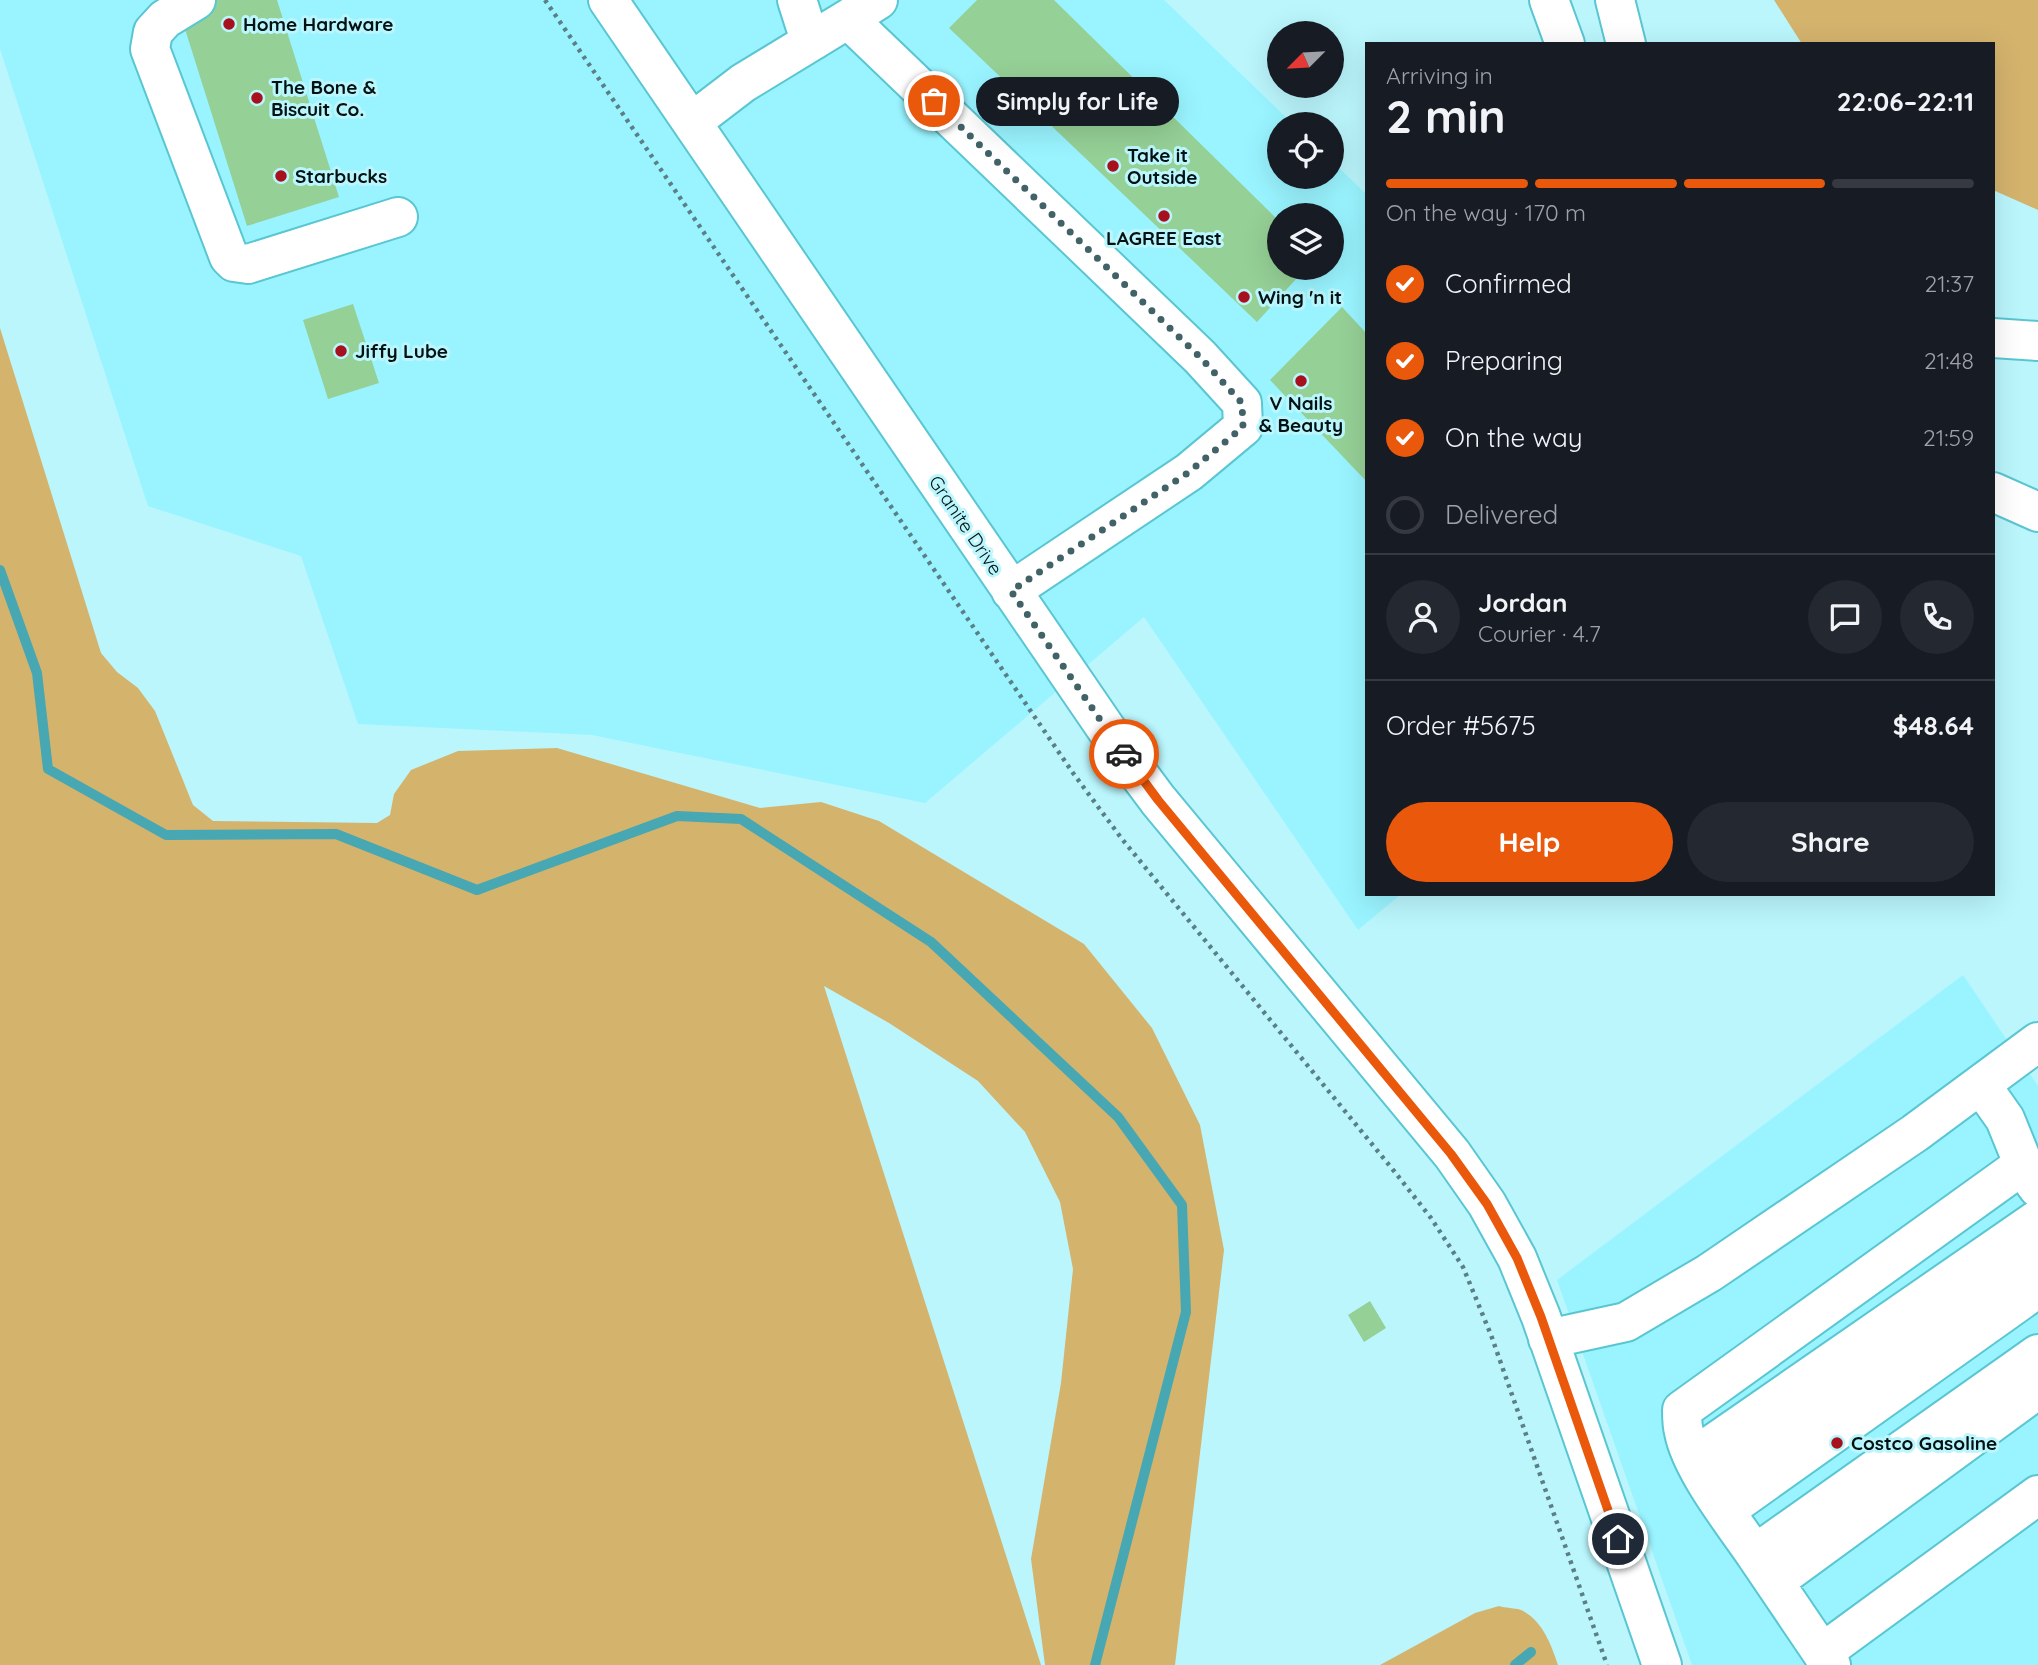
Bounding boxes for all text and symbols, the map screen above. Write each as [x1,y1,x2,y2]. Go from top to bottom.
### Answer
place label: Home Hardware [243,12,394,36]
marker: Home Hardware [221,16,237,32]
north arrow [1267,21,1344,98]
map controls [1267,21,1344,280]
text: Arriving in [1386,61,1493,90]
pin [904,71,964,131]
place label: The Bone & Biscuit Co. [271,75,376,121]
callout: Simply for Life [976,76,1179,126]
icon: bag [915,82,953,120]
text: 22:06–22:11 [1837,85,1974,118]
text: Simply for Life [996,87,1159,116]
text: 2 min [1386,87,1506,145]
marker: The Bone & Biscuit Co. [249,90,265,106]
button: locate [1267,112,1344,189]
place label: Take it Outside [1127,143,1198,189]
marker: Take it Outside [1105,158,1121,174]
place label: Starbucks [295,164,387,188]
marker: Starbucks [273,168,289,184]
text: On the way · 170 m [1386,198,1586,227]
button: layers [1267,203,1344,280]
marker: LAGREE East [1156,208,1172,224]
place label: LAGREE East [1106,226,1222,250]
icon: check [1386,265,1424,303]
text: Confirmed [1445,267,1572,300]
text: 21:37 [1925,269,1974,298]
place label: Wing 'n it [1258,285,1342,309]
marker: Wing 'n it [1236,289,1252,305]
place label: Jiffy Lube [355,339,448,363]
icon: check [1386,342,1424,380]
marker: Jiffy Lube [333,343,349,359]
text: Preparing [1445,344,1563,377]
text: 21:48 [1924,346,1974,375]
marker: V Nails & Beauty [1293,373,1309,389]
place label: V Nails & Beauty [1259,391,1343,437]
icon: check [1386,419,1424,457]
text: On the way [1445,421,1583,454]
text: 21:59 [1923,423,1974,452]
street label: Granite Drive [924,471,1008,579]
text: Delivered [1445,498,1558,531]
button: person [1386,580,1460,654]
button: chat [1808,580,1882,654]
button: phone [1900,580,1974,654]
text: Jordan [1478,586,1567,619]
text: Courier · 4.7 [1478,619,1601,648]
text: Order #5675 [1386,709,1536,742]
text: $48.64 [1893,709,1974,742]
courier [1089,719,1159,789]
icon: car [1105,735,1143,773]
button: Help [1386,802,1673,882]
button: Share [1687,802,1974,882]
place label: Costco Gasoline [1851,1431,1997,1455]
marker: Costco Gasoline [1829,1435,1845,1451]
pin [1588,1509,1648,1569]
icon: home [1599,1520,1637,1558]

